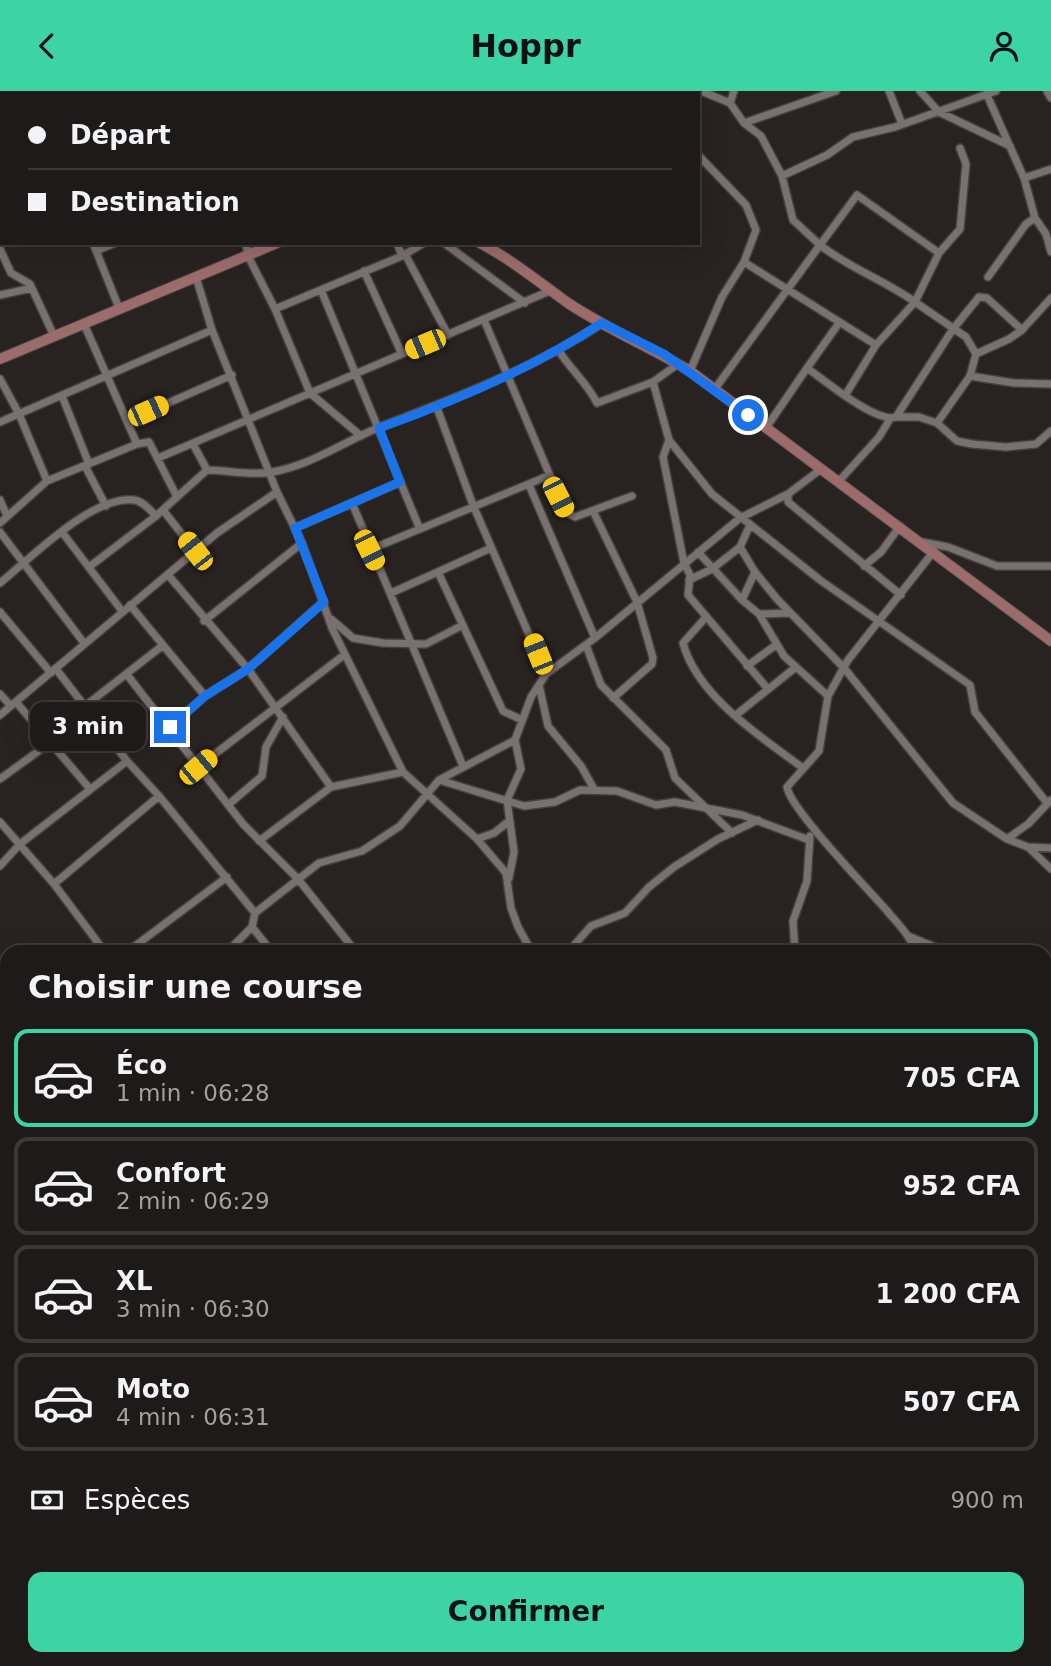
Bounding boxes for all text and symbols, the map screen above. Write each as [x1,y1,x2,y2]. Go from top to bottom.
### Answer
icon: back [28,27,66,65]
text: Hoppr [470,27,581,65]
icon: person [985,27,1023,65]
text: Départ [70,120,171,150]
text: Destination [70,187,240,217]
car [402,326,449,362]
car [125,393,172,429]
route start [732,399,764,431]
car [540,474,577,520]
car [351,527,388,573]
car [174,528,217,574]
car [521,631,556,677]
callout: 3 min [30,703,146,751]
route end [154,711,186,743]
text: 3 min [52,713,124,739]
car [176,745,221,789]
text: Choisir une course [28,968,363,1006]
icon: car [32,1047,95,1110]
text: Éco [116,1050,167,1080]
text: 705 CFA [903,1063,1020,1093]
text: 1 min · 06:28 [116,1080,270,1106]
icon: car [32,1155,95,1218]
text: Confort [116,1158,226,1188]
text: 952 CFA [903,1171,1020,1201]
text: 2 min · 06:29 [116,1188,270,1214]
icon: car [32,1263,95,1326]
text: XL [116,1266,153,1296]
text: 1 200 CFA [876,1279,1020,1309]
text: 3 min · 06:30 [116,1296,270,1322]
icon: car [32,1371,95,1434]
text: Moto [116,1374,190,1404]
text: 507 CFA [903,1387,1020,1417]
text: 4 min · 06:31 [116,1404,270,1430]
icon: cash [28,1481,66,1519]
text: Espèces [84,1485,190,1515]
text: 900 m [950,1487,1024,1513]
button: Confirmer [28,1572,1024,1652]

